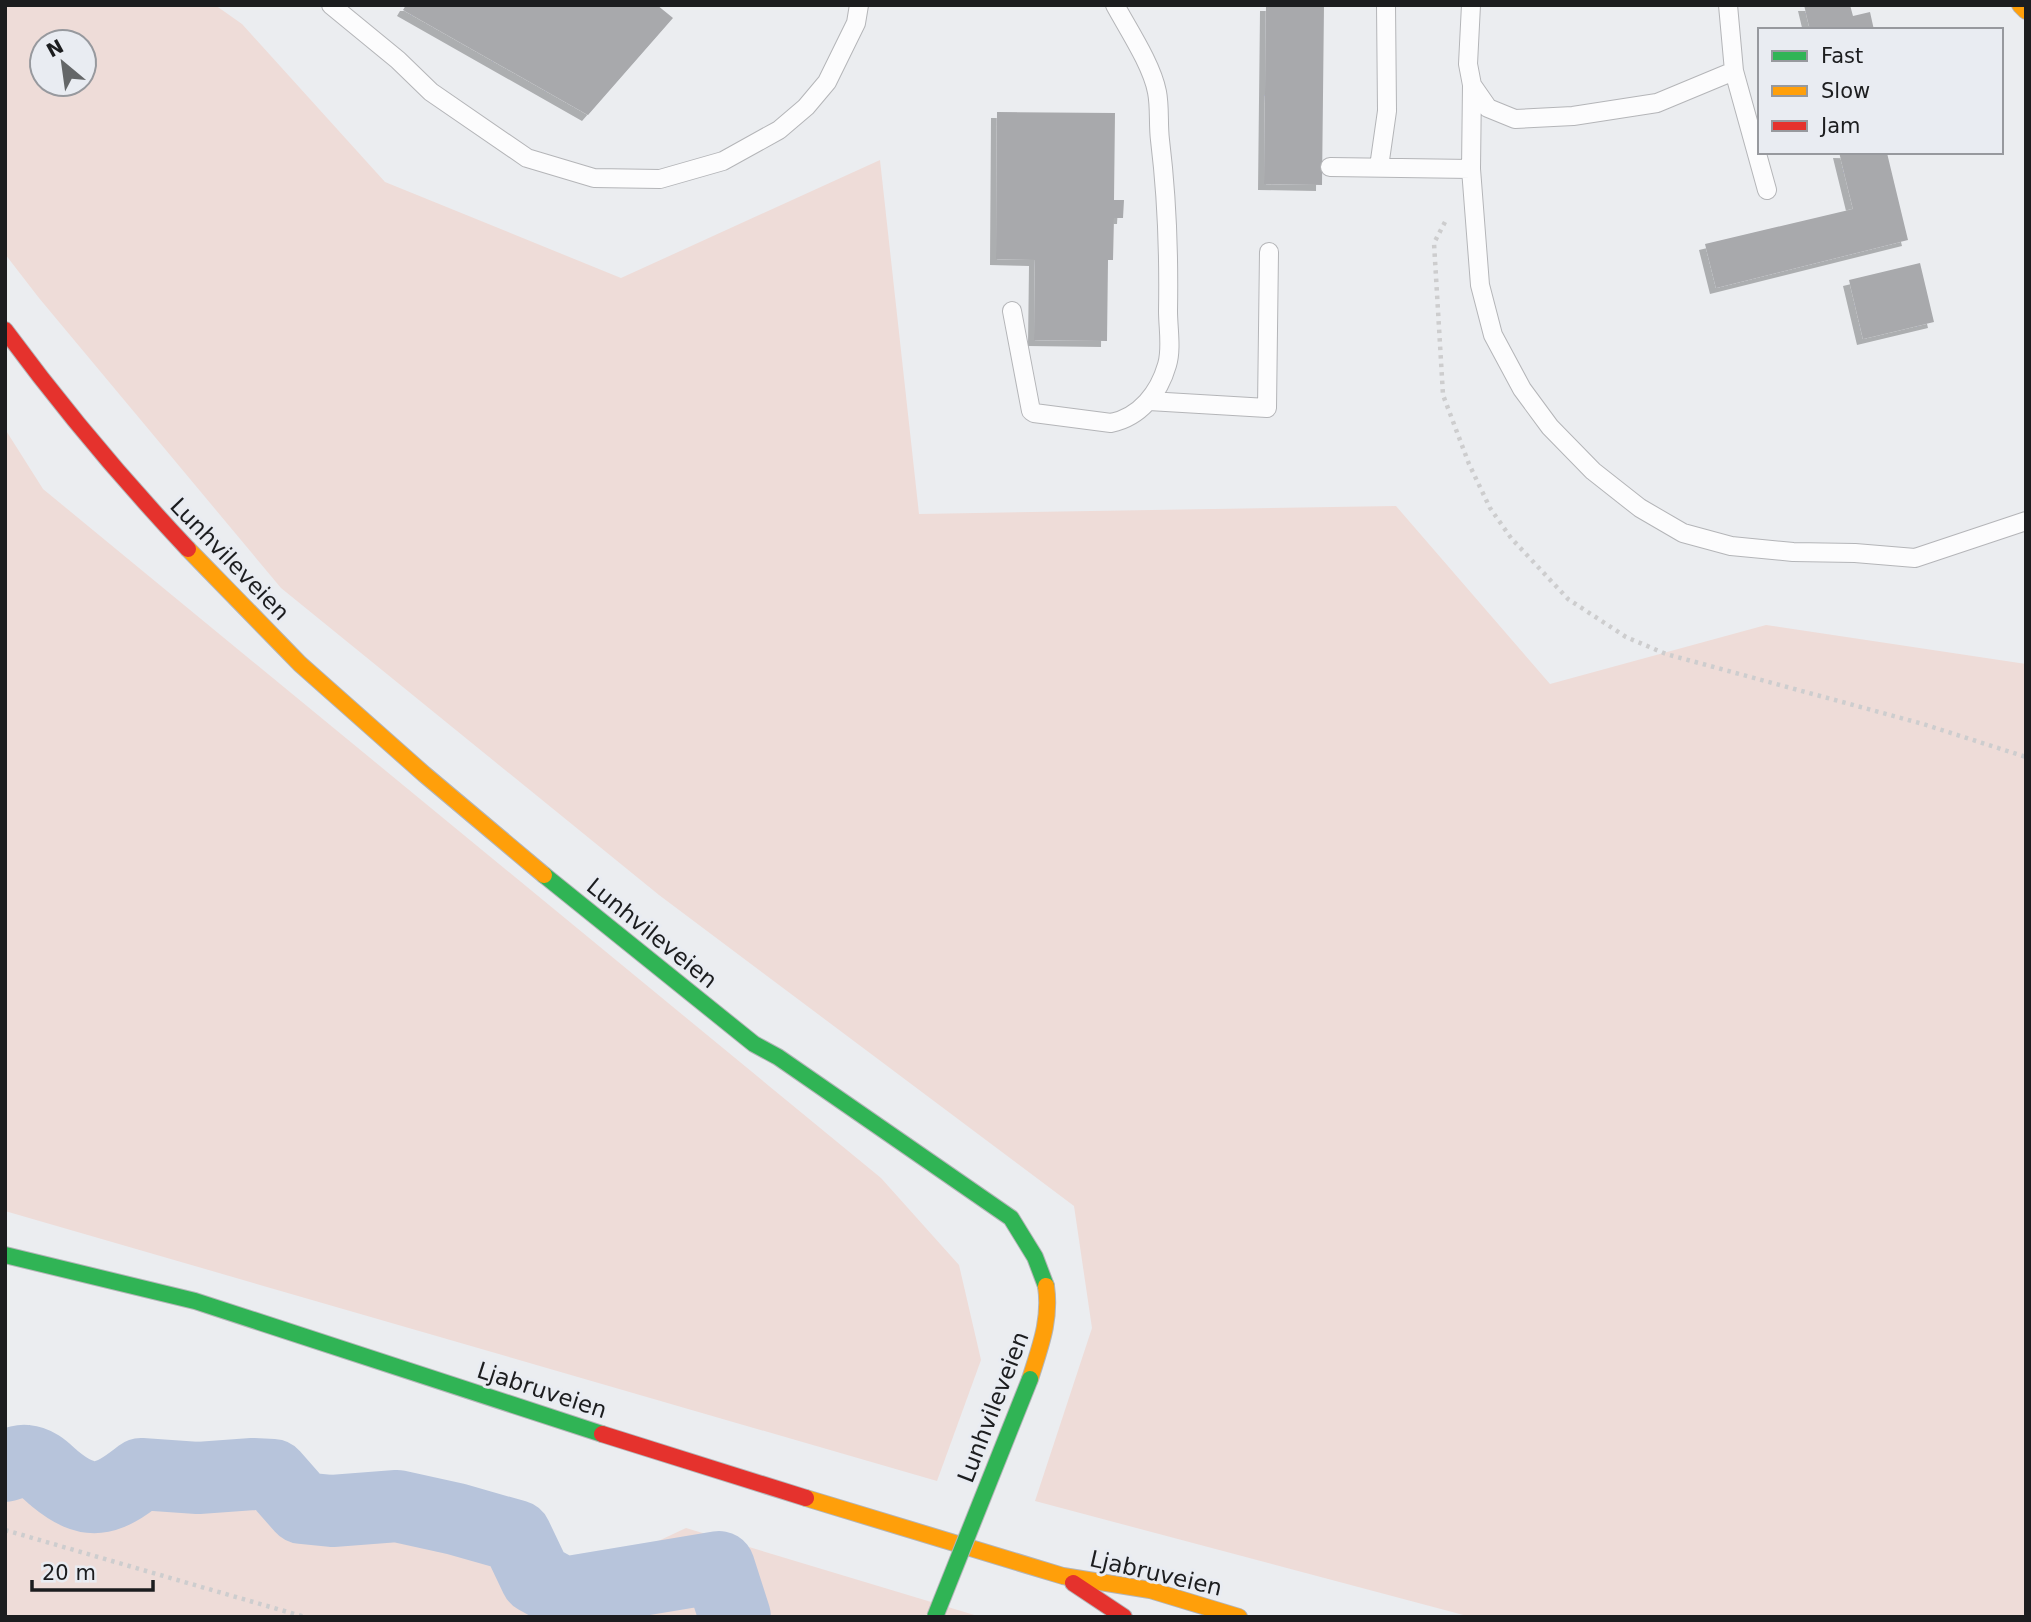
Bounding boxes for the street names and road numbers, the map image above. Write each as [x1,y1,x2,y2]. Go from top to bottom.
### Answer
street label: Lunhvileveien [165,493,295,625]
street label: Lunhvileveien [582,873,722,993]
street label: Lunhvileveien [952,1328,1034,1486]
street label: Ljabruveien [474,1357,610,1423]
street label: Ljabruveien [1087,1545,1225,1601]

